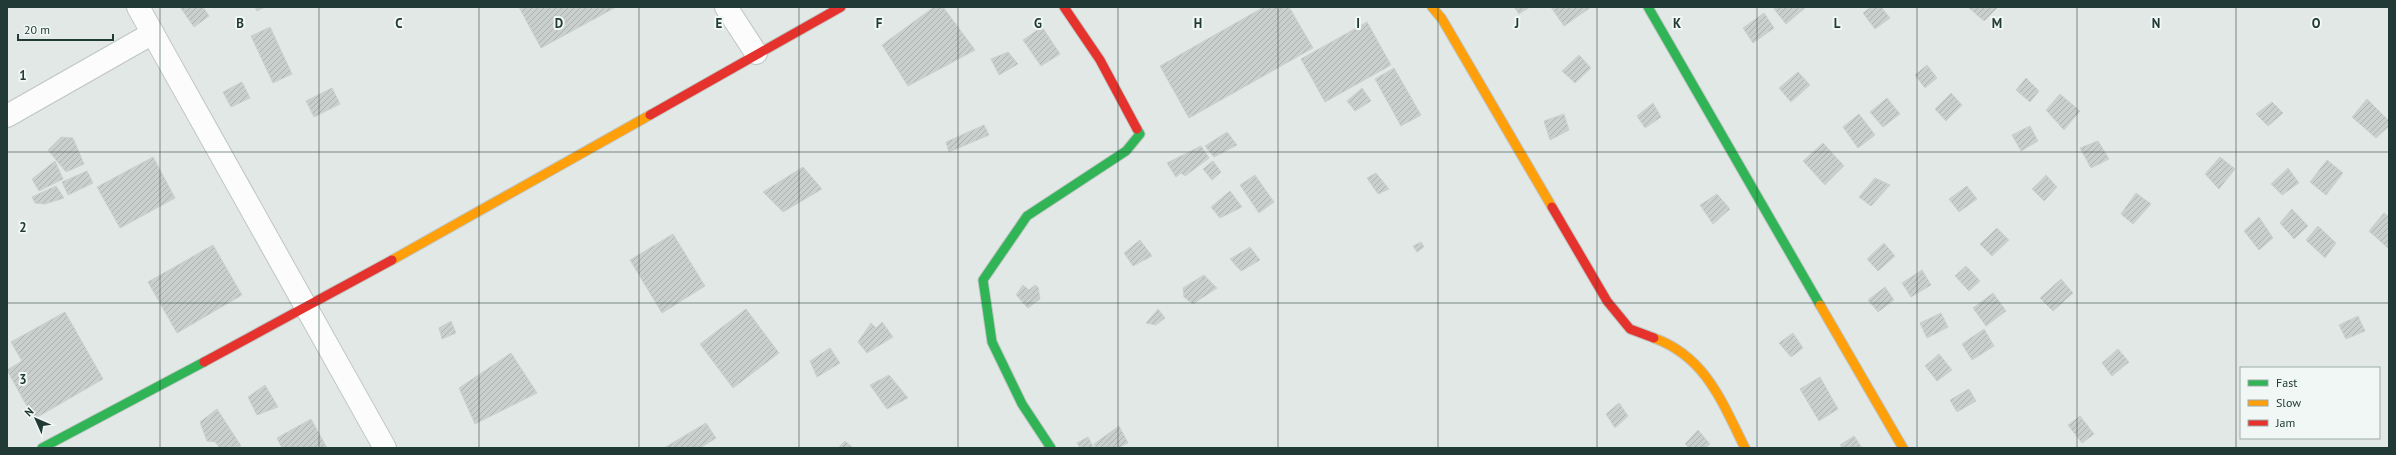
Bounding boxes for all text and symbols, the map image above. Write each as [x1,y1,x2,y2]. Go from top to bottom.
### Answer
text: B [236,15,244,32]
text: C [395,15,403,32]
text: D [555,15,563,32]
text: E [716,15,723,32]
text: F [876,15,883,32]
text: G [1034,15,1042,32]
text: H [1194,15,1202,32]
text: I [1356,15,1360,32]
text: J [1514,15,1519,32]
text: K [1673,15,1681,32]
text: L [1834,15,1841,32]
text: M [1992,15,2002,32]
text: N [2152,15,2160,32]
text: O [2312,15,2321,32]
scale bar [18,16,113,42]
text: 20 m [24,22,50,37]
text: 1 [19,67,27,84]
text: 2 [19,219,27,236]
legend [2240,367,2380,439]
text: 3 [19,371,27,388]
text: Fast [2276,375,2297,390]
text: Slow [2276,395,2301,410]
north arrow [16,399,56,439]
text: N [21,404,36,419]
text: Jam [2275,415,2295,430]

